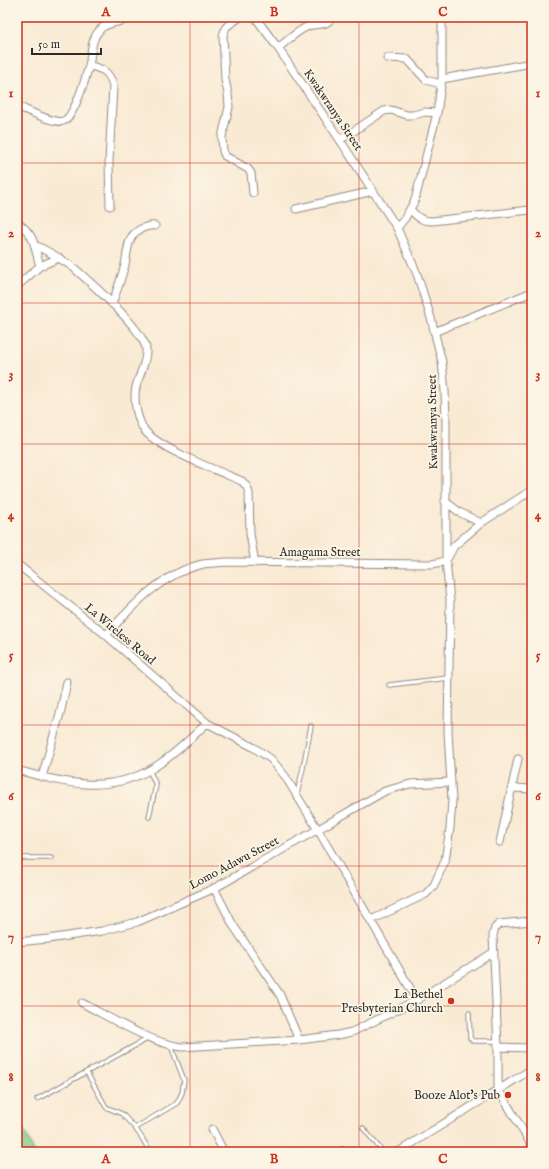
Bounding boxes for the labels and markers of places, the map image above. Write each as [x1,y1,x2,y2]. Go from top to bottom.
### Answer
place label: La Bethel Presbyterian Church [341,987,444,1016]
marker: La Bethel Presbyterian Church [446,996,456,1006]
place label: Booze Alot's Pub [414,1088,500,1103]
marker: Booze Alot's Pub [503,1090,513,1100]

